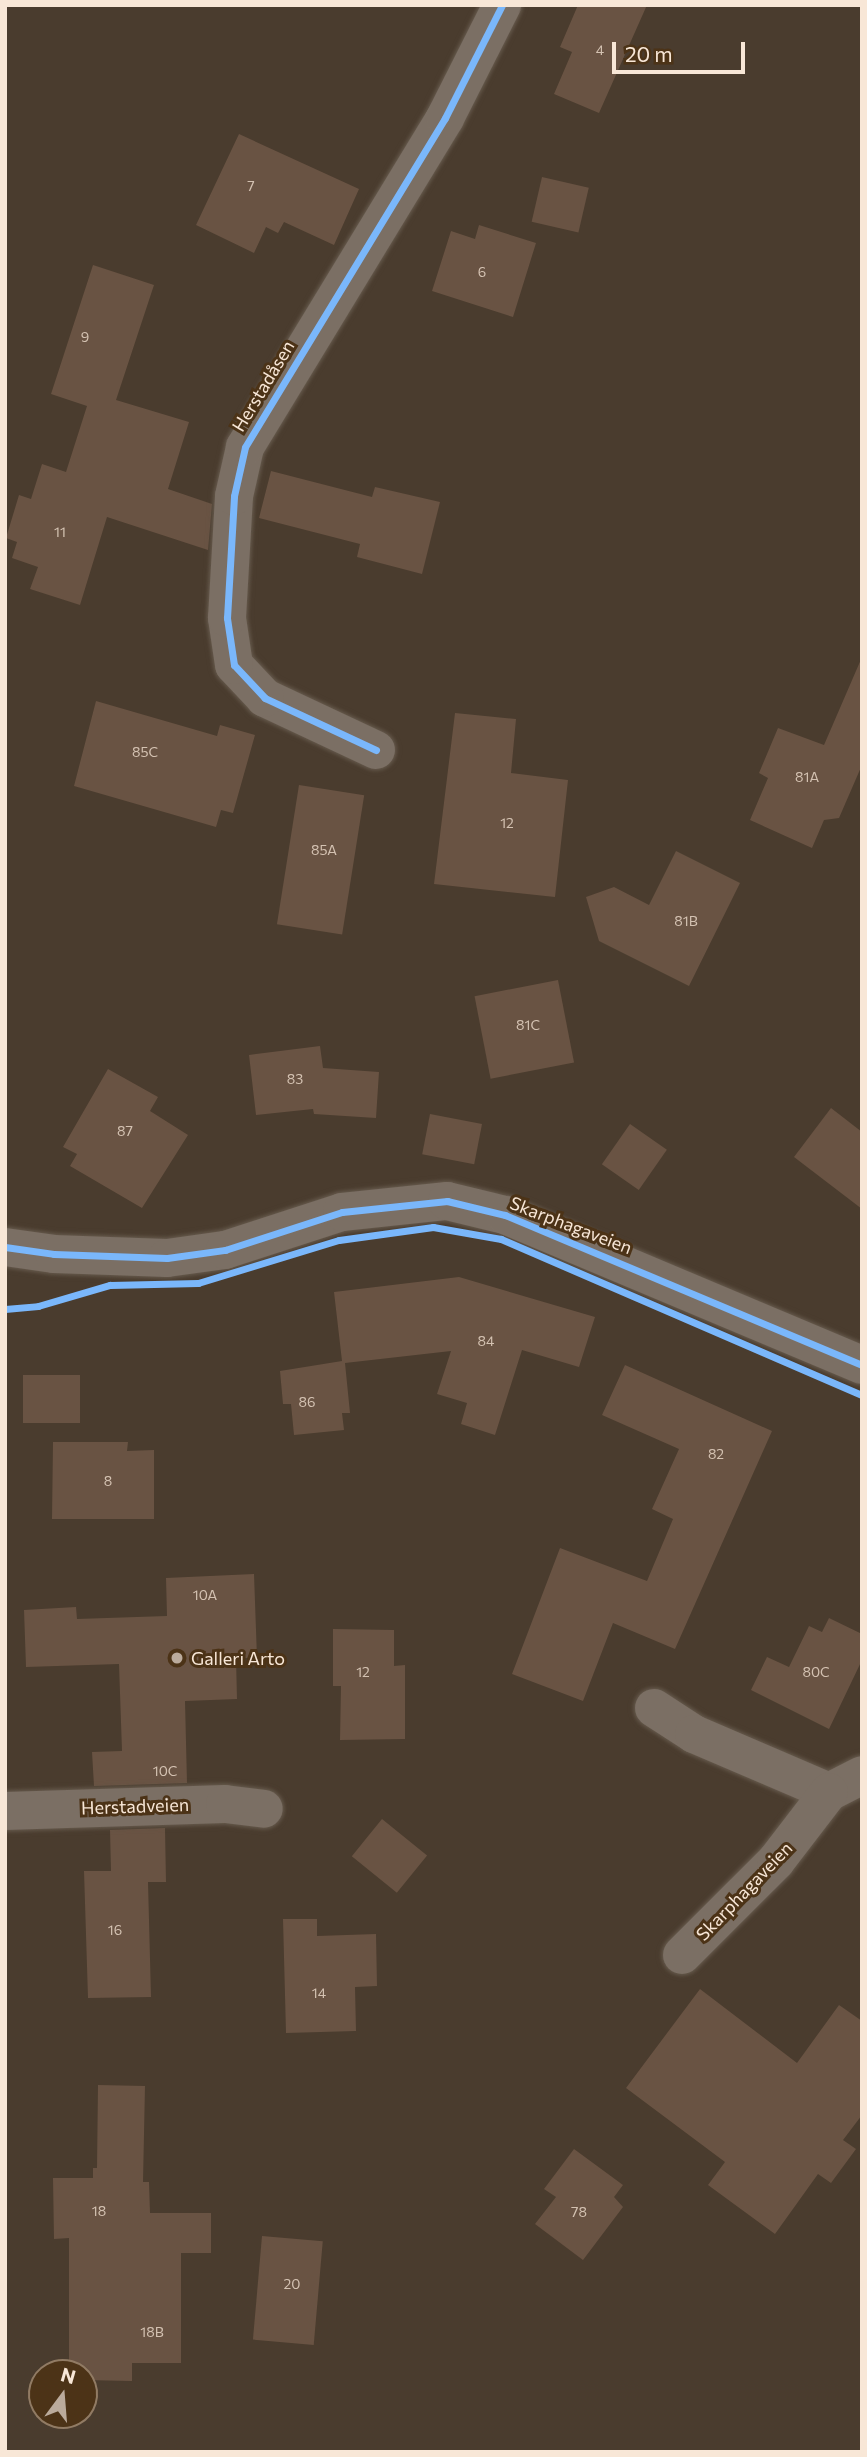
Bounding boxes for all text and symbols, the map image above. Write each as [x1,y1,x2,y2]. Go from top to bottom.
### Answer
scale bar [615,28,748,72]
text: 20 m [625,41,673,66]
house number: 4 [596,42,604,58]
house number: 7 [247,178,255,194]
house number: 6 [478,264,486,280]
house number: 9 [81,329,89,345]
street label: Herstadåsen [227,336,299,436]
house number: 11 [54,524,66,540]
house number: 85C [132,744,158,760]
house number: 81A [795,769,819,785]
house number: 12 [500,815,514,831]
house number: 85A [311,842,337,858]
house number: 81B [674,913,698,929]
house number: 81C [516,1017,540,1033]
house number: 83 [287,1071,303,1087]
house number: 87 [117,1123,133,1139]
street label: Skarphagaveien [507,1192,635,1258]
house number: 84 [478,1333,494,1349]
house number: 86 [299,1394,315,1410]
house number: 82 [708,1446,724,1462]
house number: 8 [104,1473,112,1489]
house number: 10A [193,1587,217,1603]
place label: Galleri Arto [191,1647,285,1669]
marker: Galleri Arto [169,1650,185,1666]
house number: 12 [356,1664,370,1680]
house number: 80C [802,1664,830,1680]
house number: 10C [153,1763,177,1779]
street label: Herstadveien [81,1793,189,1819]
street label: Skarphagaveien [691,1837,797,1945]
house number: 16 [108,1922,122,1938]
house number: 14 [312,1985,326,2001]
house number: 18 [92,2203,106,2219]
house number: 78 [571,2204,587,2220]
house number: 20 [284,2276,300,2292]
house number: 18B [140,2324,164,2340]
north arrow [28,2359,98,2429]
text: N [58,2362,78,2388]

